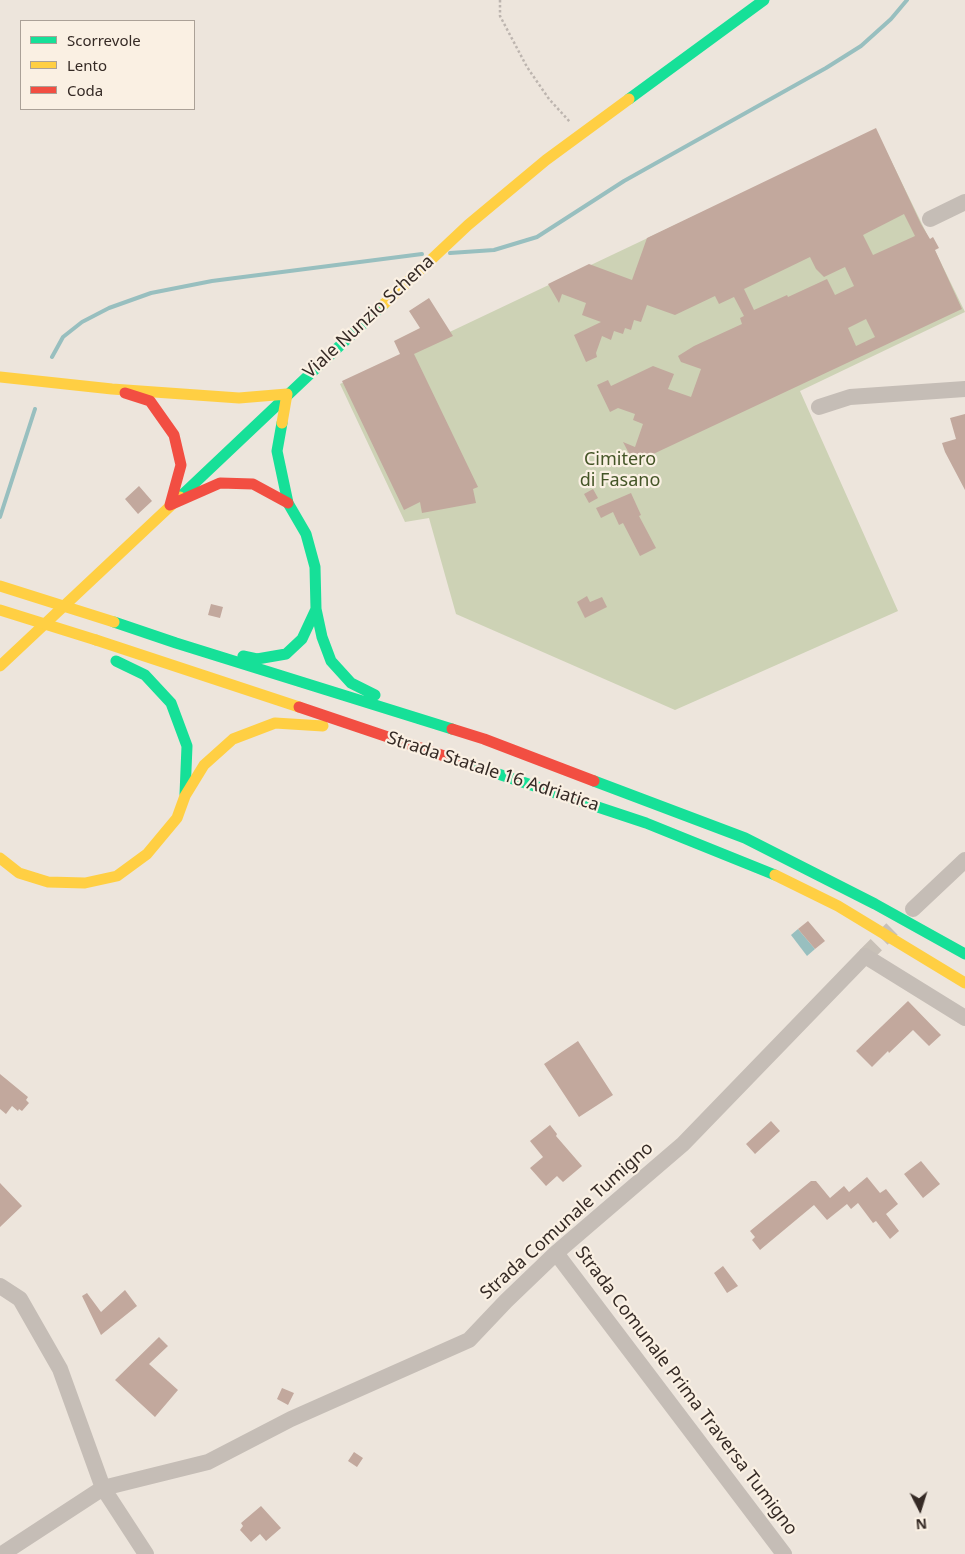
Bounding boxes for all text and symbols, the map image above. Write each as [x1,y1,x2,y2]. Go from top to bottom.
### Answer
legend [20,20,195,110]
text: Scorrevole [67,30,141,50]
text: Lento [67,55,107,75]
text: Coda [67,80,103,100]
street label: Viale Nunzio Schena [299,251,439,383]
park label: Cimitero di Fasano [580,449,660,492]
street label: Strada Statale 16 Adriatica [384,727,602,817]
street label: Strada Comunale Tumigno [476,1138,658,1304]
street label: Strada Comunale Prima Traversa Tumigno [570,1242,802,1540]
north arrow [895,1484,945,1534]
text: N [915,1514,928,1534]

